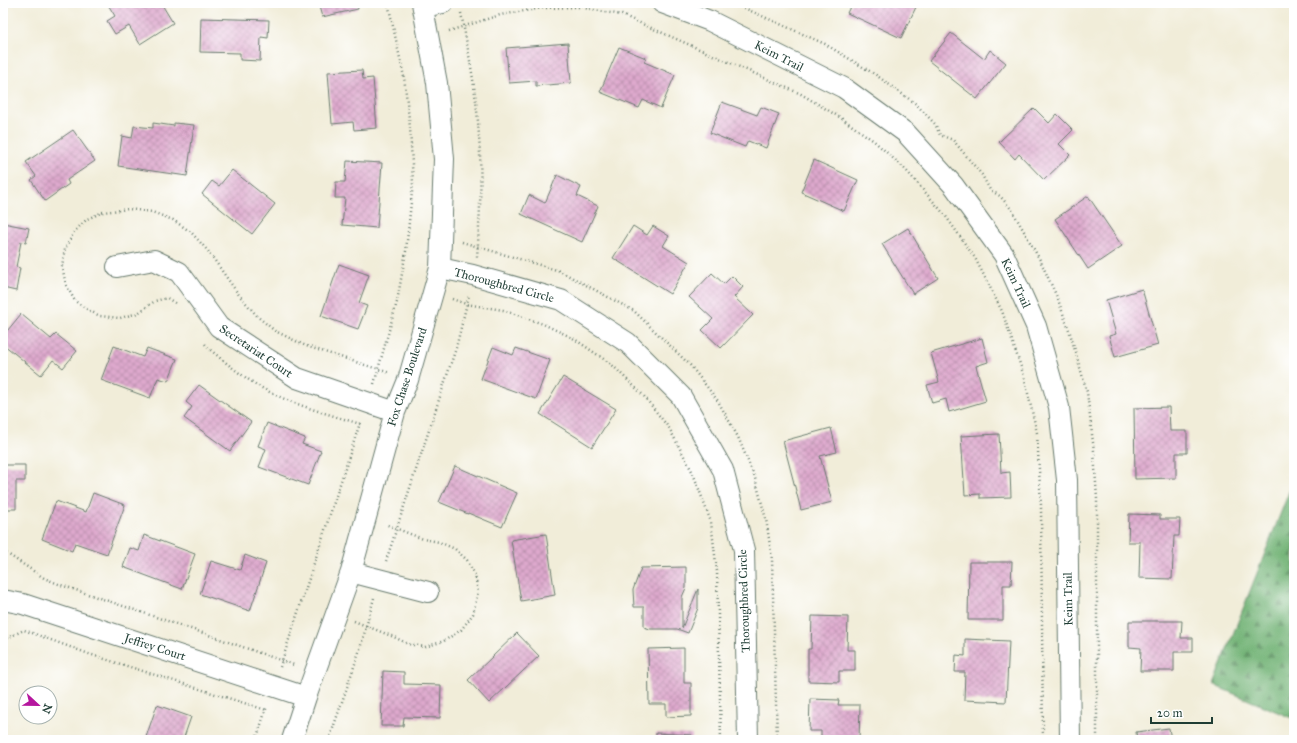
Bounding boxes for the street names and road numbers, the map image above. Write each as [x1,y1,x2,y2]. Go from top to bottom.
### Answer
street label: Keim Trail [752,38,807,75]
street label: Keim Trail [998,256,1034,311]
street label: Thoroughbred Circle [452,265,556,306]
street label: Secretariat Court [217,321,296,381]
street label: Fox Chase Boulevard [384,326,430,428]
street label: Thoroughbred Circle [735,549,754,653]
street label: Keim Trail [1061,571,1075,626]
street label: Jeffrey Court [120,630,188,665]

